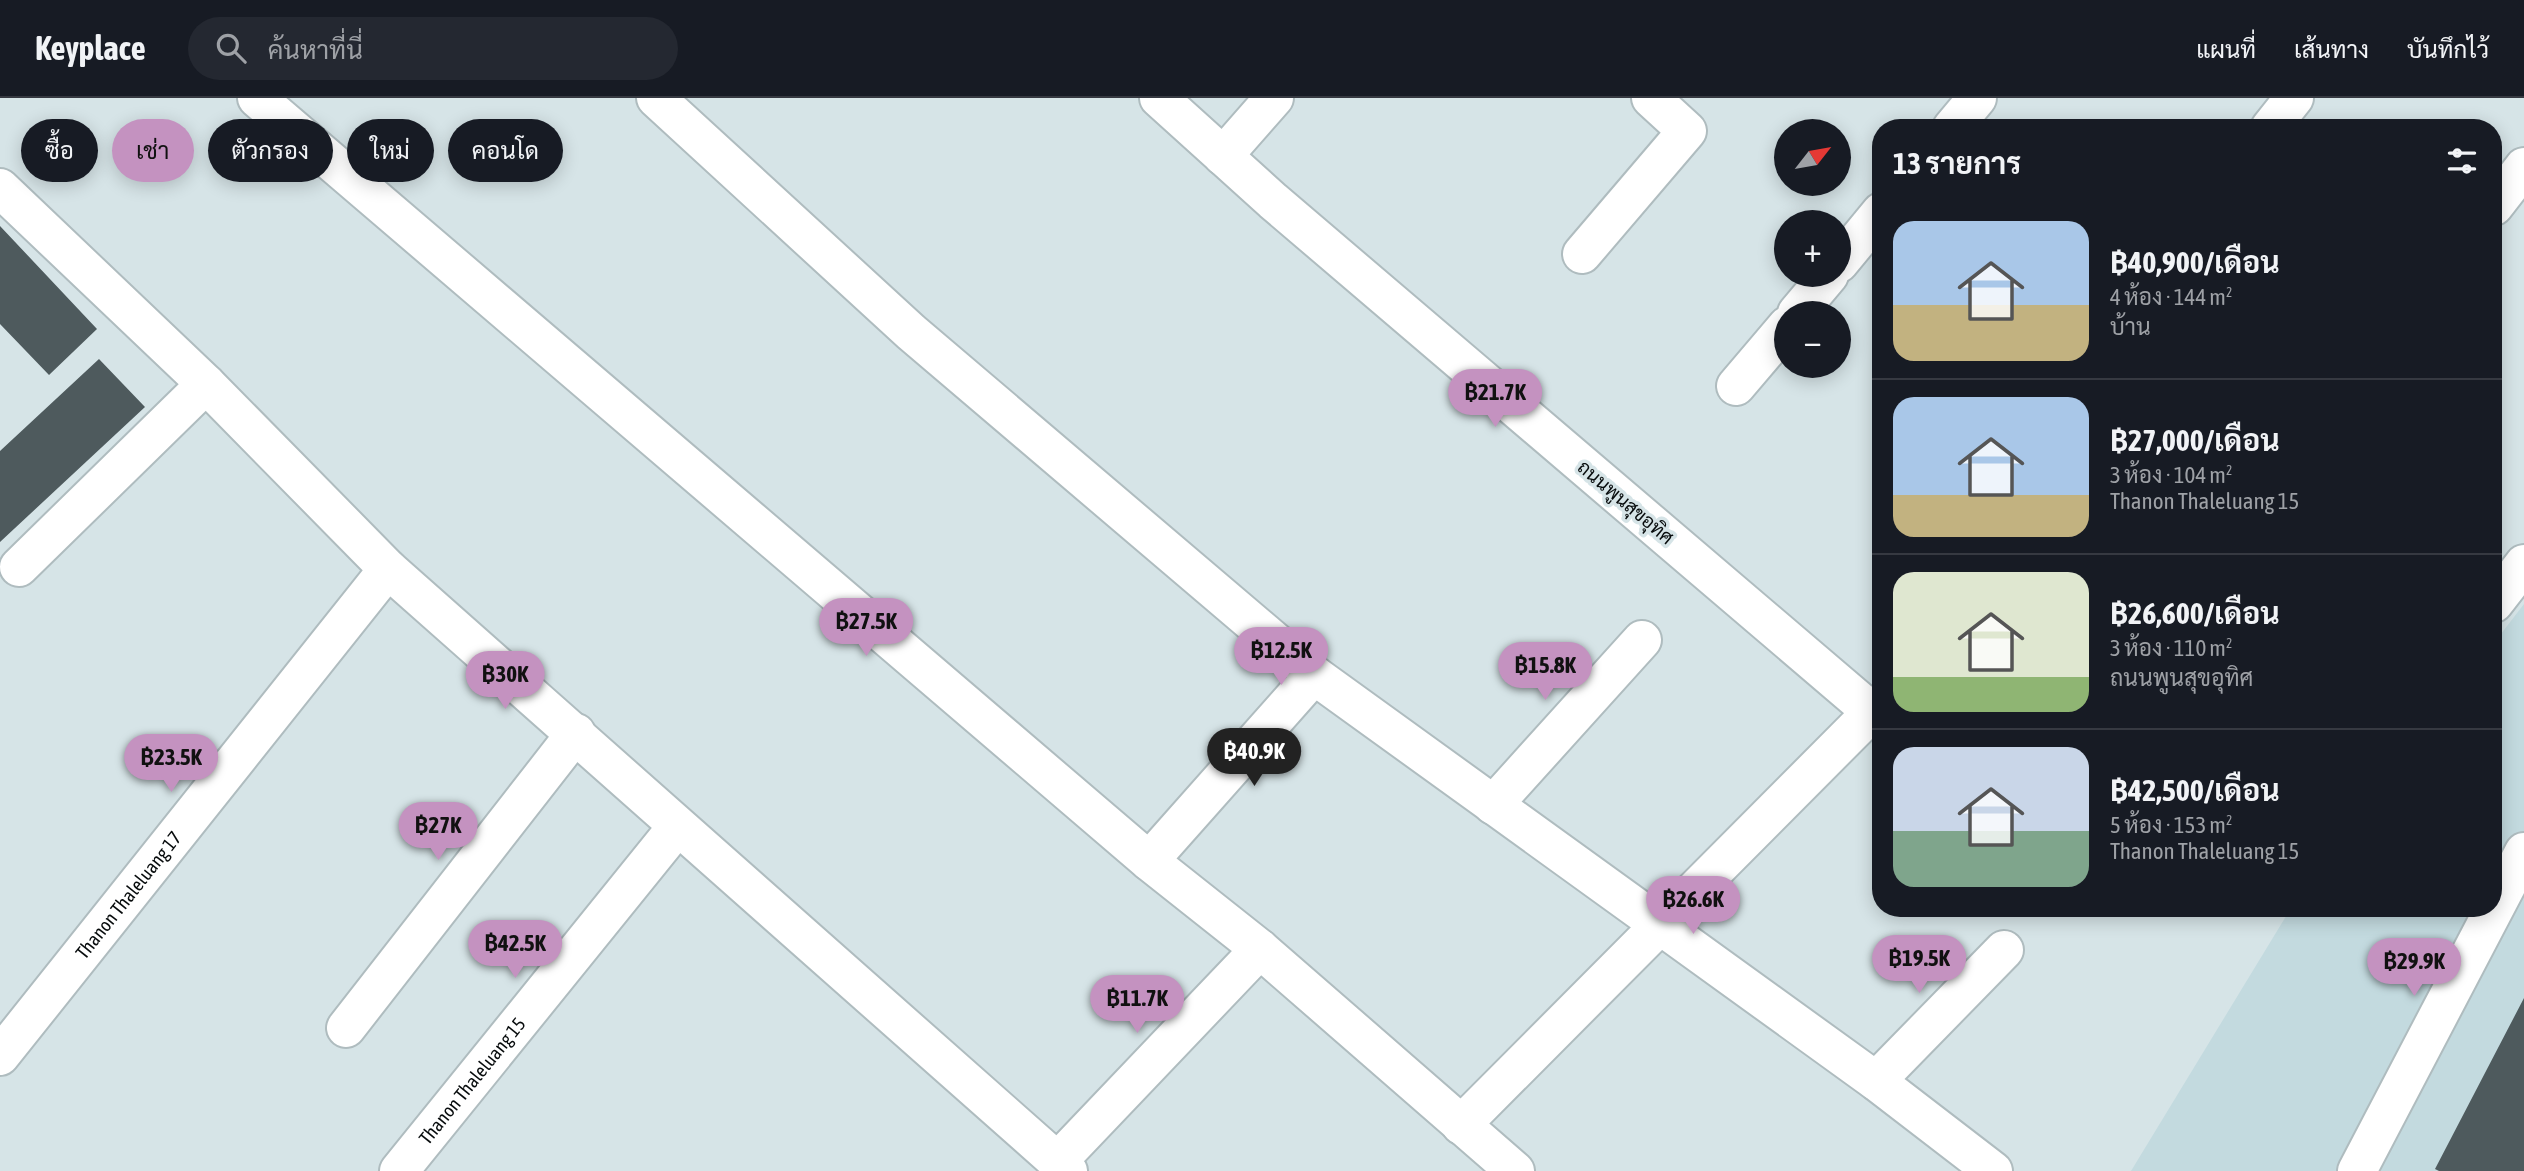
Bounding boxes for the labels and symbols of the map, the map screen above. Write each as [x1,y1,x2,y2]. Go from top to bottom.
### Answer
north arrow [1774,119,1852,196]
pin: ฿21.7K [1438,370,1552,429]
street label: ถนนพูนสุขอุทิศ [1572,456,1678,551]
pin: ฿27.5K [809,598,923,658]
pin: ฿12.5K [1224,628,1338,687]
pin: ฿15.8K [1488,642,1602,702]
pin: ฿30K [464,652,546,711]
pin: ฿40.9K [1197,728,1311,788]
pin: ฿23.5K [114,734,228,794]
pin: ฿27K [397,802,479,862]
street label: Thanon Thaleluang 17 [71,827,186,963]
pin: ฿26.6K [1636,876,1750,936]
pin: ฿42.5K [458,920,572,980]
pin: ฿19.5K [1862,936,1976,995]
pin: ฿29.9K [2357,939,2471,998]
pin: ฿11.7K [1080,976,1194,1035]
street label: Thanon Thaleluang 15 [414,1013,530,1149]

